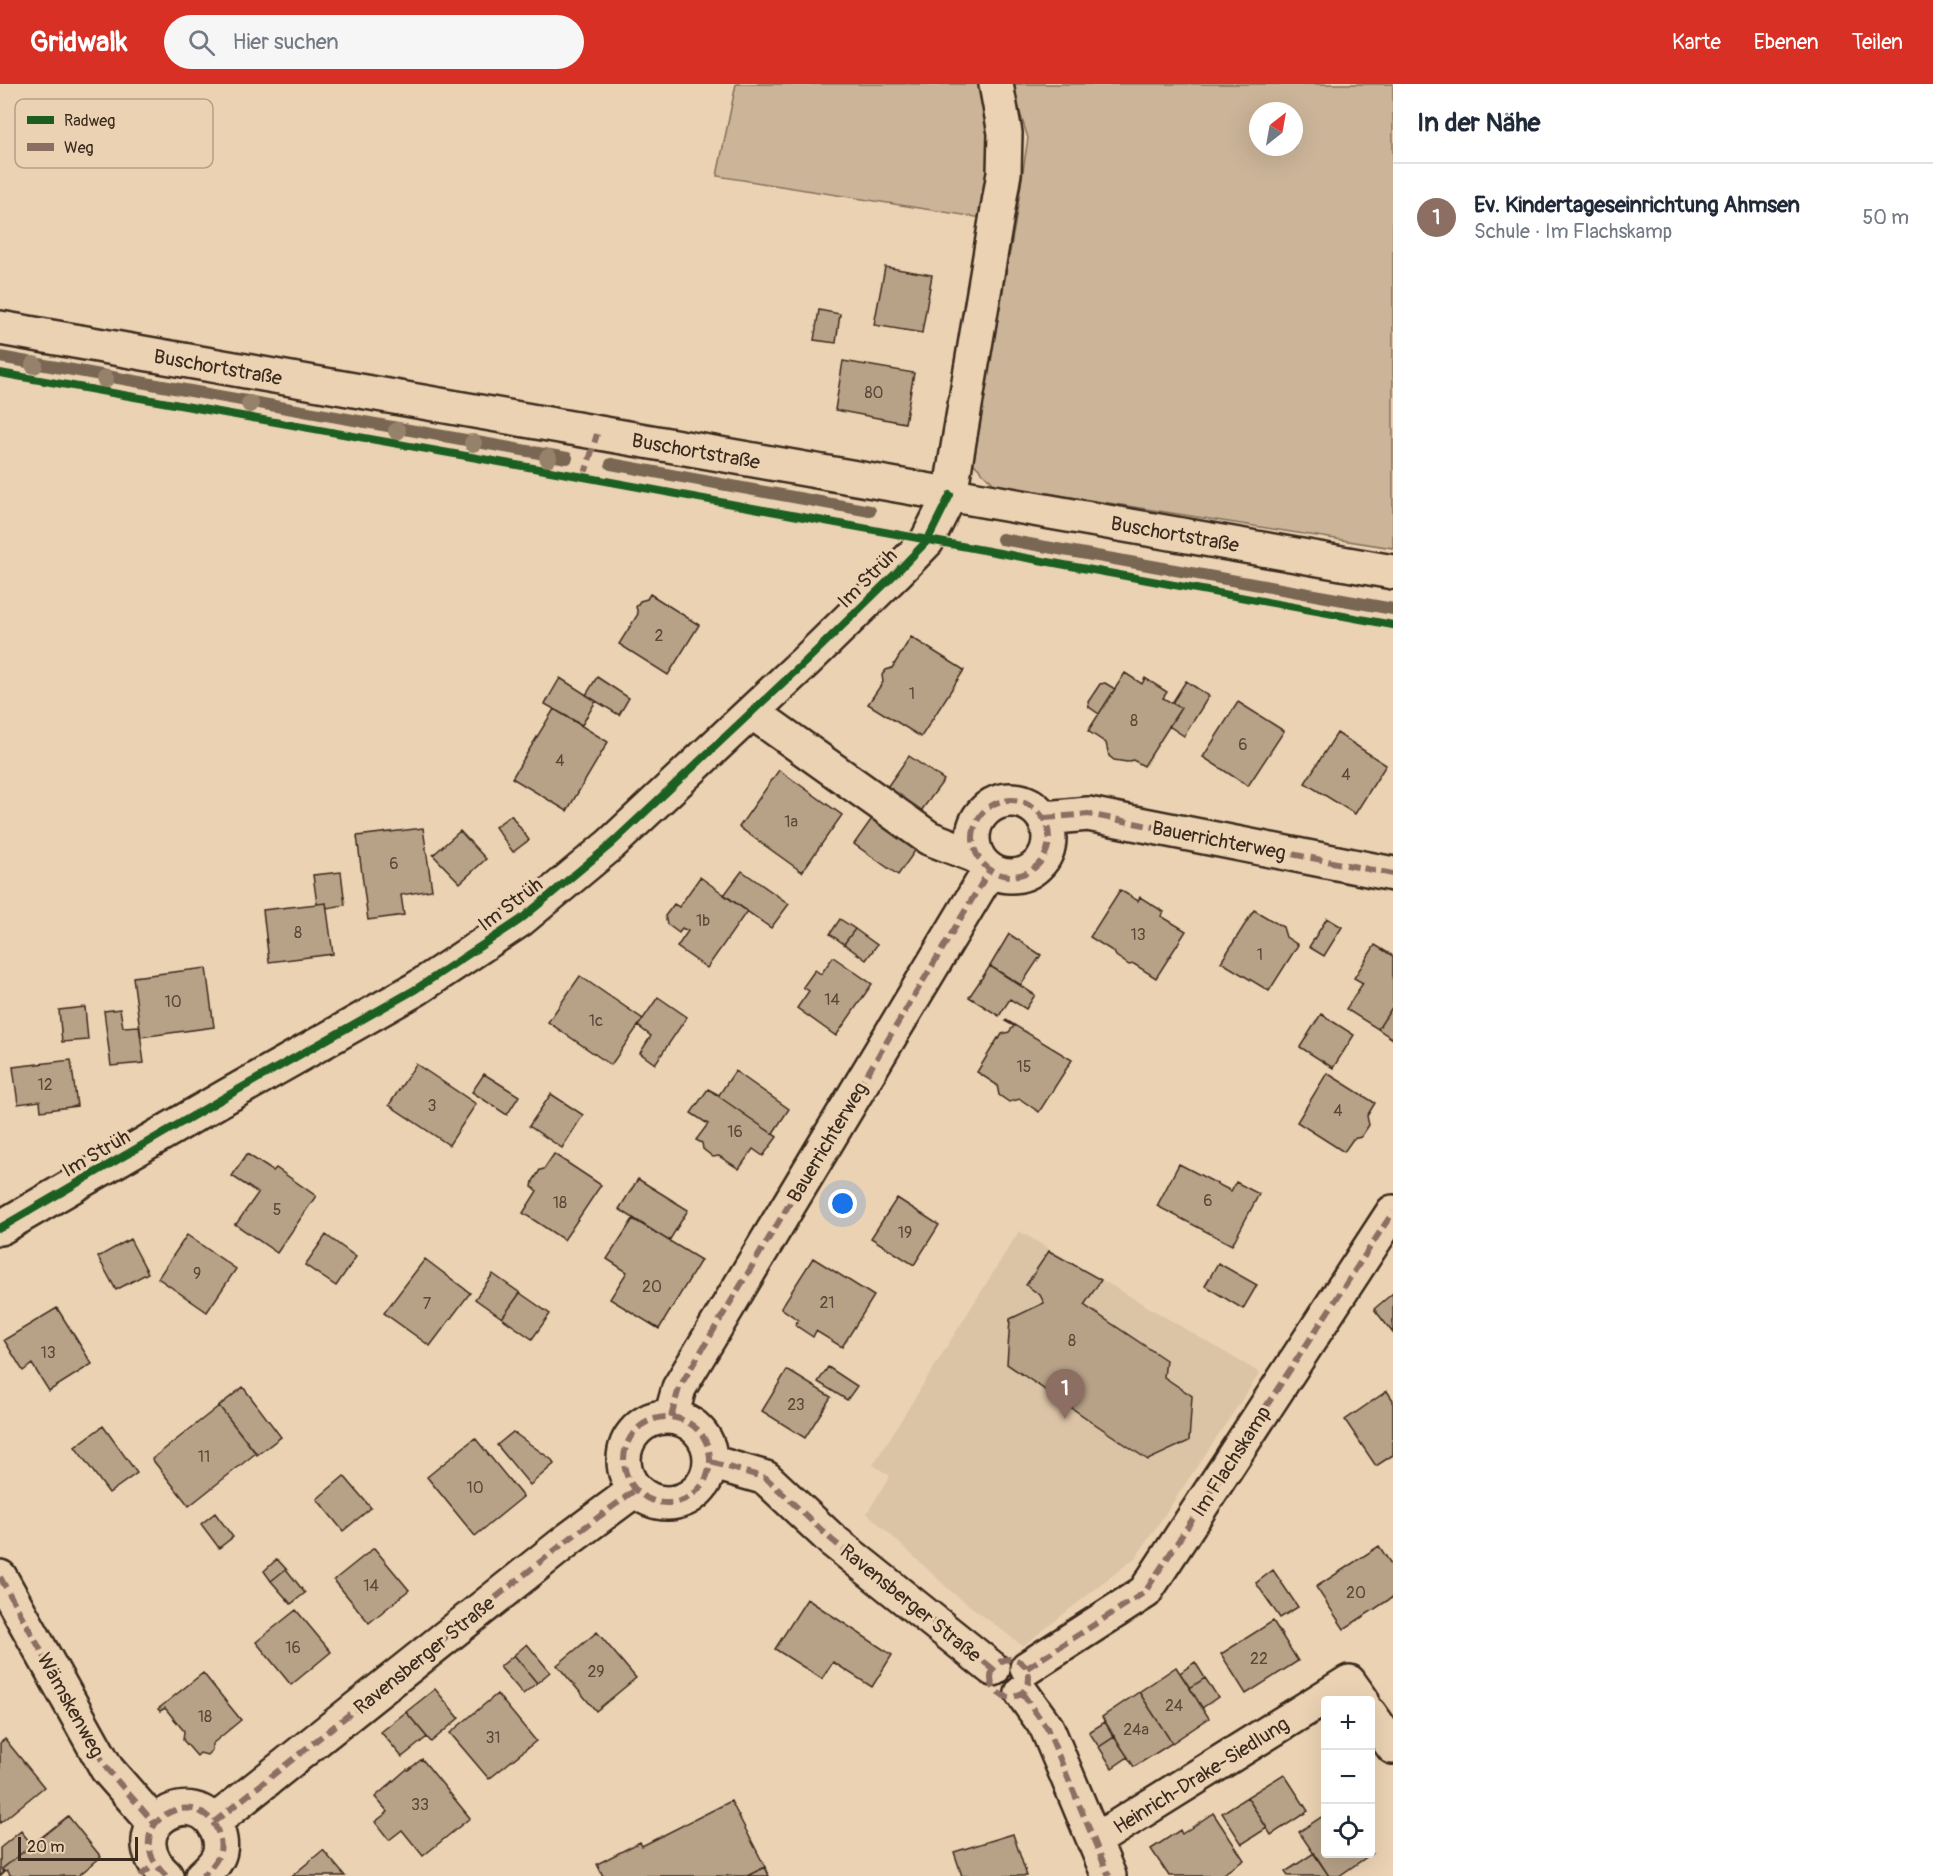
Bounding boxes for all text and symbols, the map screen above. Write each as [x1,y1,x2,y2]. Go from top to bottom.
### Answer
search box [164,15,584,69]
text: Gridwalk [30,25,128,60]
icon: search [185,26,218,59]
text: Hier suchen [233,28,339,56]
text: Karte [1672,29,1721,56]
text: Ebenen [1754,29,1819,56]
text: Teilen [1852,29,1903,56]
legend [15,99,213,168]
north arrow [1249,102,1303,156]
text: In der Nähe [1417,107,1540,139]
text: Radweg [64,111,115,131]
text: Weg [64,138,94,158]
text: Ev. Kindertageseinrichtung Ahmsen [1474,191,1800,219]
text: 1 [1433,205,1440,230]
text: 50 m [1862,205,1909,230]
text: Schule · Im Flachskamp [1474,219,1672,244]
street label: Buschortstraße [152,344,284,391]
house number: 80 [865,383,884,403]
street label: Buschortstraße [630,428,762,475]
street label: Buschortstraße [1109,511,1241,558]
street label: Im Strüh [832,543,902,613]
house number: 2 [655,626,664,646]
house number: 1 [909,684,915,704]
house number: 8 [1130,711,1138,731]
house number: 6 [1238,735,1248,755]
house number: 4 [555,751,565,771]
house number: 4 [1341,765,1351,785]
house number: 1a [784,812,798,832]
street label: Bauerrichterweg [1150,815,1288,866]
house number: 6 [389,854,399,874]
street label: Im Strüh [473,872,548,937]
house number: 1b [696,911,710,931]
house number: 8 [294,923,302,943]
house number: 13 [1130,925,1146,945]
house number: 1 [1257,945,1263,965]
house number: 14 [824,990,840,1010]
house number: 10 [164,992,182,1012]
house number: 1c [589,1011,603,1031]
house number: 15 [1017,1057,1031,1077]
house number: 12 [37,1075,53,1095]
street label: Bauerrichterweg [782,1078,873,1207]
house number: 3 [428,1096,437,1116]
house number: 4 [1333,1101,1343,1121]
house number: 16 [727,1122,743,1142]
street label: Im Strüh [58,1124,135,1183]
your location [828,1189,857,1218]
house number: 6 [1203,1191,1213,1211]
house number: 18 [553,1193,567,1213]
house number: 5 [273,1200,281,1220]
house number: 19 [898,1223,912,1243]
house number: 9 [193,1264,201,1284]
house number: 20 [642,1277,662,1297]
house number: 21 [819,1293,835,1313]
house number: 7 [423,1294,432,1314]
house number: 8 [1068,1331,1076,1351]
house number: 13 [40,1343,56,1363]
pin: 1 [1046,1370,1084,1419]
house number: 23 [787,1395,805,1415]
street label: Im Flachskamp [1186,1401,1277,1521]
house number: 11 [198,1447,210,1467]
house number: 10 [466,1478,484,1498]
street label: Ravensberger Straße [835,1539,986,1668]
house number: 14 [363,1576,379,1596]
house number: 20 [1346,1583,1366,1603]
street label: Ravensberger Straße [349,1591,500,1720]
house number: 16 [285,1638,301,1658]
street label: Wämskenweg [32,1649,110,1762]
house number: 22 [1250,1649,1268,1669]
house number: 29 [587,1662,605,1682]
house number: 24 [1165,1696,1183,1716]
map controls [1321,1696,1375,1858]
button: + [1321,1696,1375,1750]
house number: 18 [198,1707,212,1727]
street label: Heinrich-Drake-Siedlung [1109,1711,1294,1840]
house number: 24a [1123,1720,1149,1740]
house number: 31 [485,1728,501,1748]
button: − [1321,1750,1375,1804]
house number: 33 [411,1795,429,1815]
button: locate [1321,1804,1375,1858]
scale bar [18,1834,138,1862]
text: 20 m [27,1837,65,1857]

